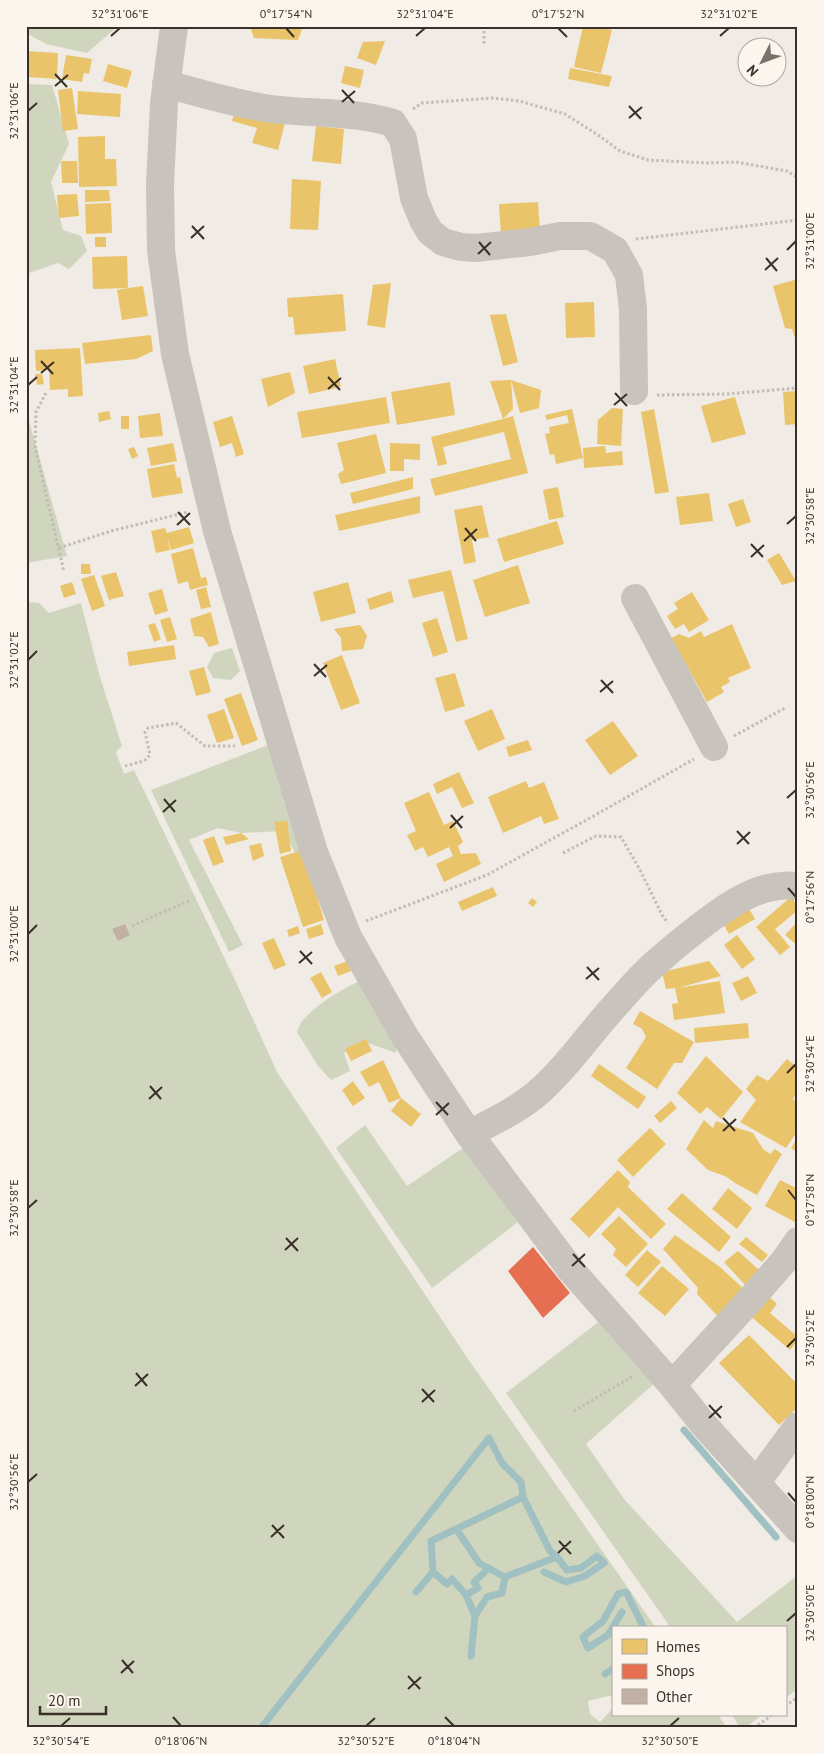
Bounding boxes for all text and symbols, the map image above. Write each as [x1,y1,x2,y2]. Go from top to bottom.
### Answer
text: 32°31'06"E [91,6,149,21]
text: 0°17'54"N [260,6,312,21]
text: 32°31'04"E [396,6,454,21]
text: 0°17'52"N [532,6,584,21]
text: 32°31'02"E [700,6,758,21]
north arrow [736,38,786,88]
text: N [743,61,762,80]
text: 32°31'06"E [6,82,21,140]
text: 32°31'00"E [802,212,817,270]
text: 32°31'04"E [6,356,21,414]
text: 32°30'58"E [802,487,817,545]
text: 32°31'02"E [6,631,21,689]
text: 32°30'56"E [802,761,817,819]
text: 0°17'56"N [802,871,817,923]
text: 32°31'00"E [6,905,21,963]
text: 32°30'54"E [802,1035,817,1093]
text: 0°17'58"N [802,1174,817,1226]
text: 32°30'58"E [6,1179,21,1237]
text: 32°30'52"E [802,1309,817,1367]
text: 32°30'56"E [6,1453,21,1511]
text: 0°18'00"N [802,1476,817,1528]
text: 32°30'50"E [802,1584,817,1642]
legend [612,1626,786,1716]
text: Homes [656,1637,700,1656]
text: Shops [656,1661,695,1680]
scale bar [40,1684,106,1716]
text: Other [656,1687,692,1706]
text: 20 m [48,1691,81,1710]
text: 32°30'54"E [32,1733,90,1748]
text: 0°18'06"N [155,1733,207,1748]
text: 32°30'52"E [337,1733,395,1748]
text: 0°18'04"N [428,1733,480,1748]
text: 32°30'50"E [641,1733,699,1748]

